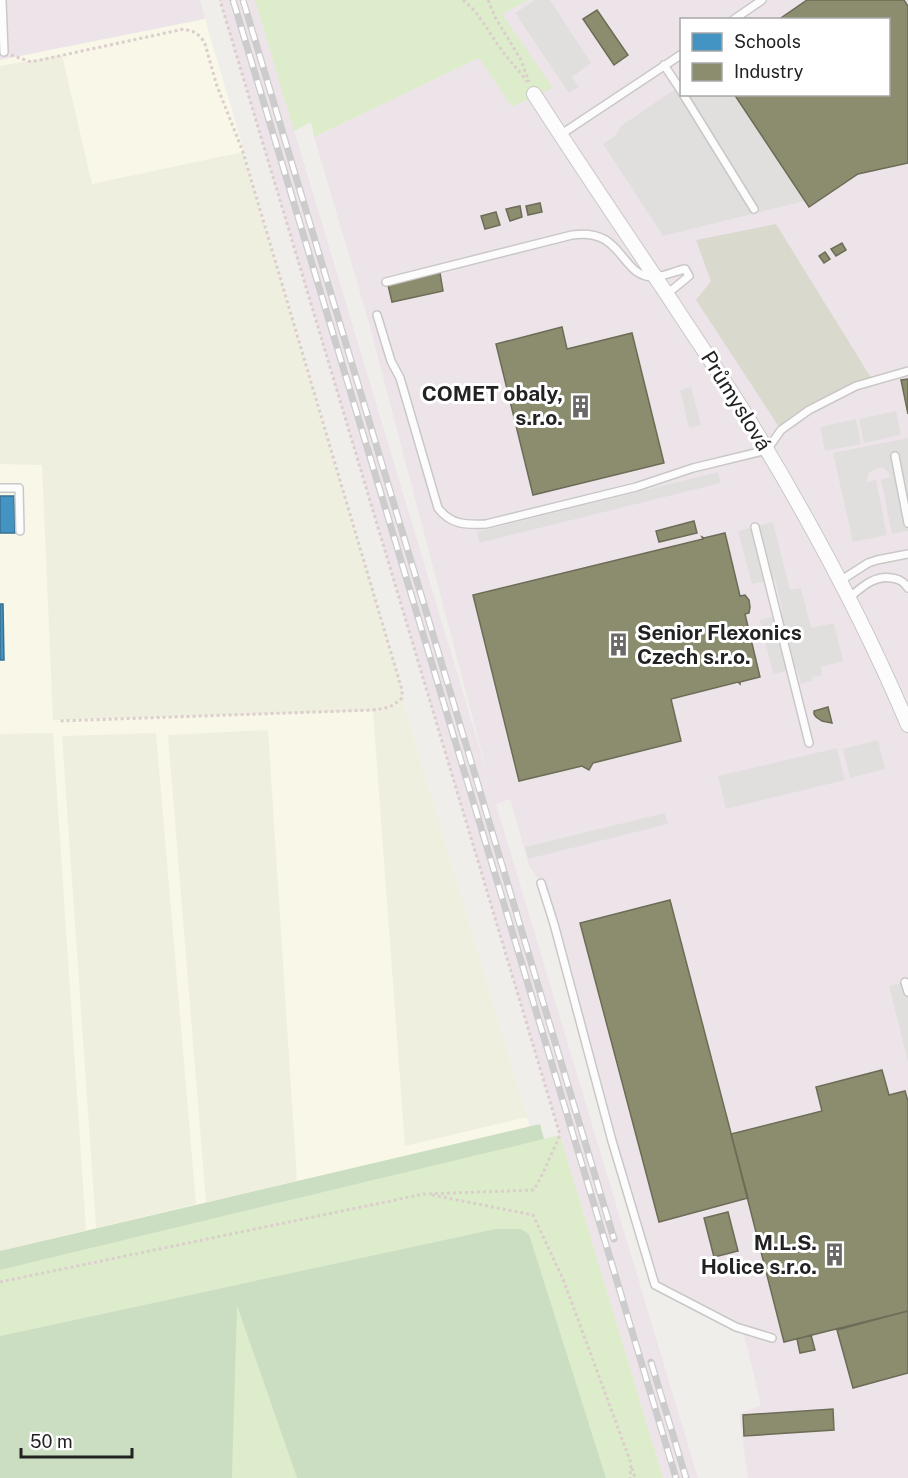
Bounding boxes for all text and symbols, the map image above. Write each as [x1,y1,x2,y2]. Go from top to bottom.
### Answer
legend [680,18,890,96]
text: Schools [734,31,801,52]
text: Industry [734,61,804,82]
street label: Průmyslová [696,346,777,455]
place label: COMET obaly, s.r.o. [422,381,563,430]
building icon: COMET obaly, s.r.o. [568,393,594,419]
place label: Senior Flexonics Czech s.r.o. [637,620,802,669]
building icon: Senior Flexonics Czech s.r.o. [606,632,632,658]
place label: M.L.S. Holice s.r.o. [701,1230,817,1279]
building icon: M.L.S. Holice s.r.o. [822,1242,848,1268]
scale bar [21,1421,132,1459]
text: 50 m [30,1431,73,1452]

